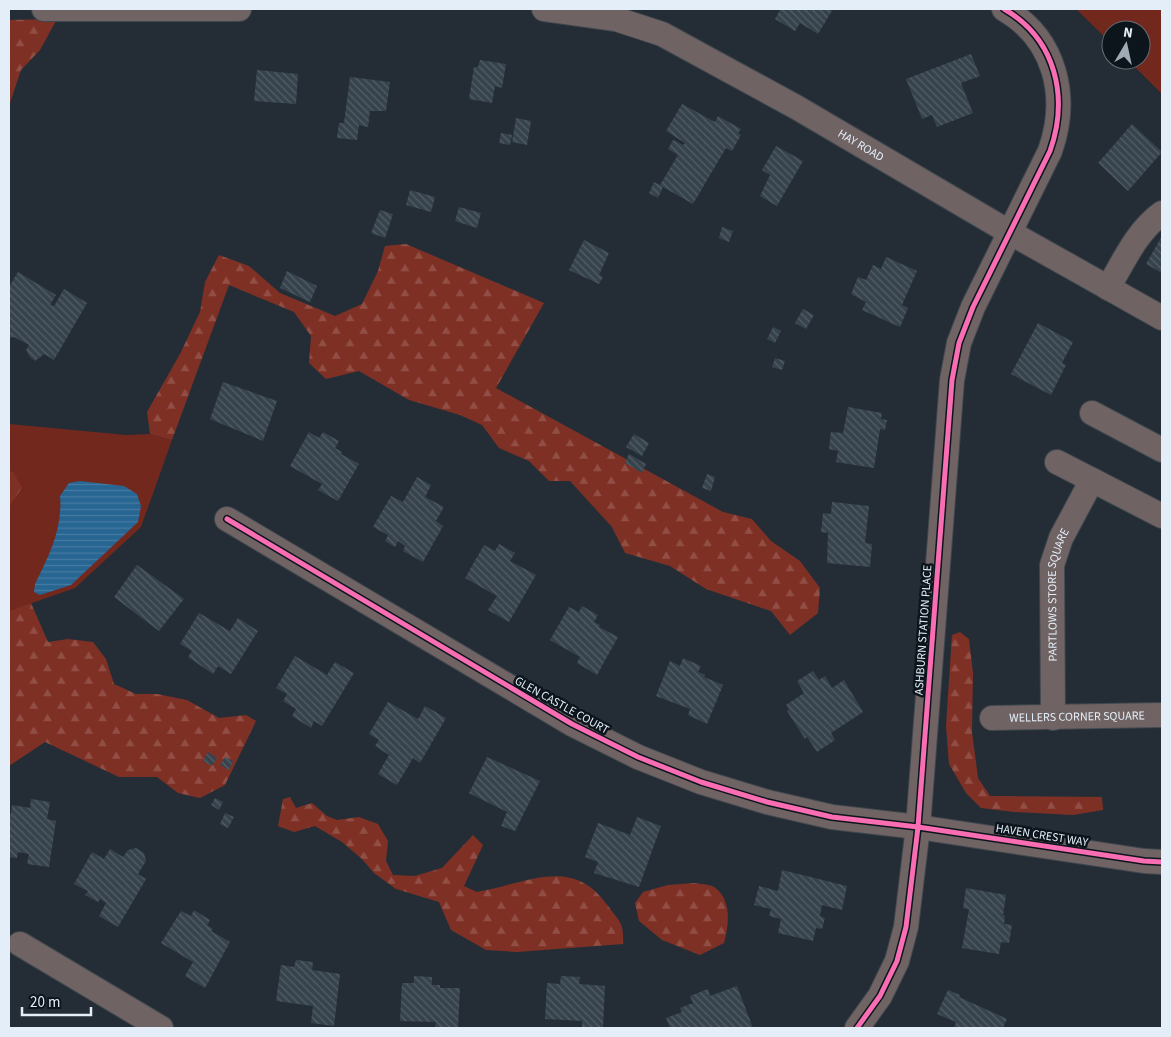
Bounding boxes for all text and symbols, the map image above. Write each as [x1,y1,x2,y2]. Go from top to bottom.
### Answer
north arrow [1101,20,1151,70]
text: N [1122,23,1134,44]
street label: HAY ROAD [834,125,887,166]
street label: PARTLOWS STORE SQUARE [1043,525,1074,662]
street label: ASHBURN STATION PLACE [910,564,937,696]
street label: GLEN CASTLE COURT [511,672,613,739]
street label: WELLERS CORNER SQUARE [1009,707,1145,727]
street label: HAVEN CREST WAY [994,820,1090,851]
scale bar [22,984,91,1016]
text: 20 m [30,992,60,1013]

